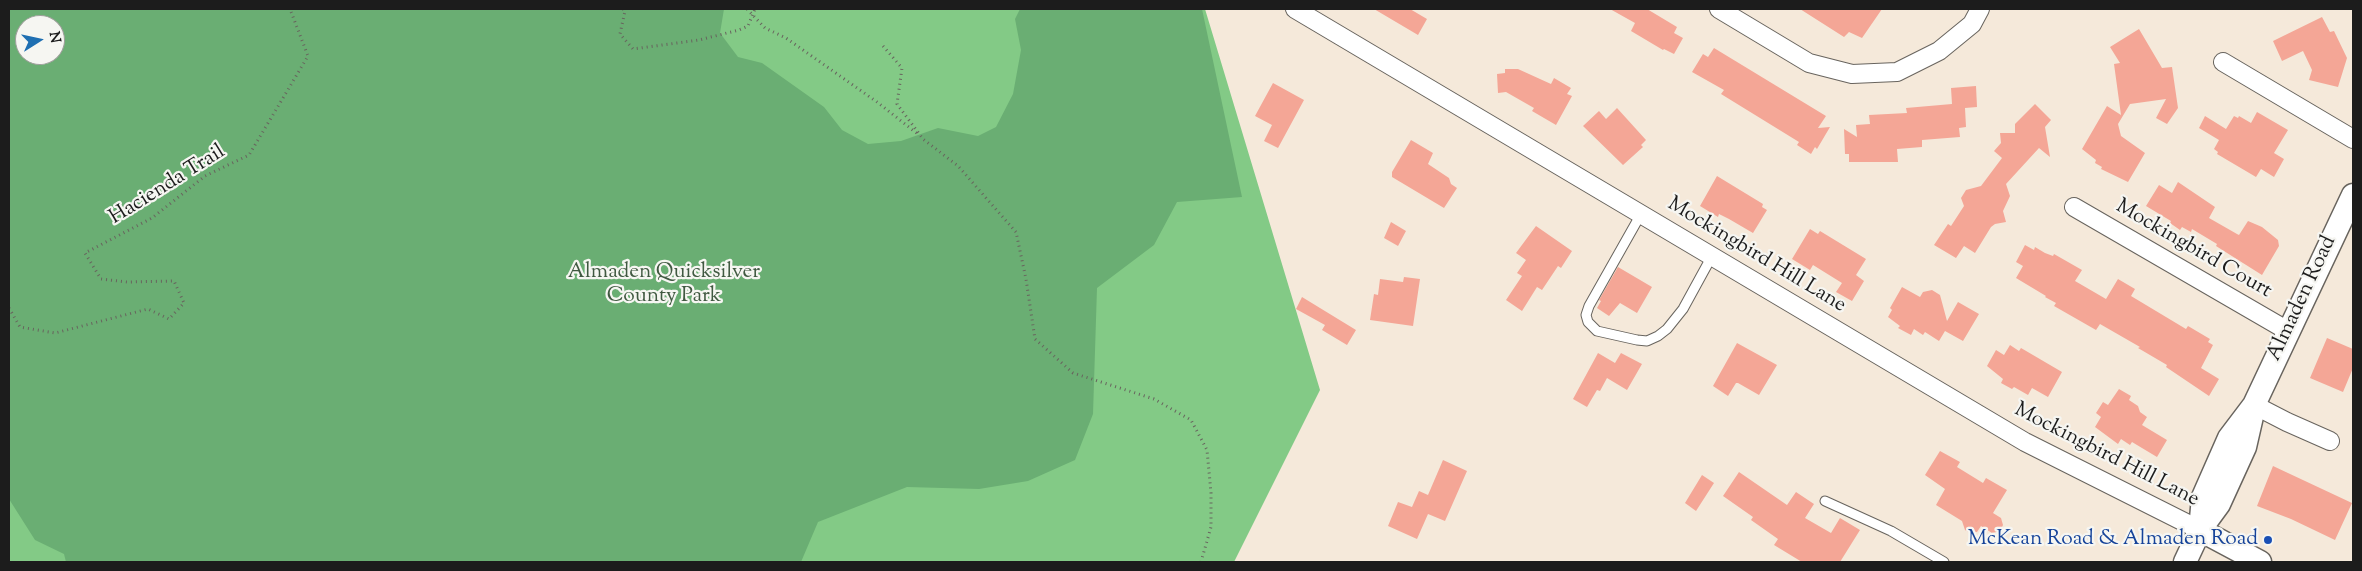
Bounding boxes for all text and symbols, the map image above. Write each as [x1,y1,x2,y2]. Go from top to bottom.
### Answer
north arrow [15,15,65,65]
text: N [43,30,65,45]
street label: Hacienda Trail [106,140,230,232]
street label: Mockingbird Hill Lane [1662,193,1850,319]
street label: Mockingbird Court [2110,195,2276,305]
street label: Almaden Road [2263,232,2343,366]
park label: Almaden Quicksilver County Park [568,260,760,310]
street label: Mockingbird Hill Lane [2009,398,2203,514]
place label: McKean Road & Almaden Road [1968,527,2258,553]
marker: McKean Road & Almaden Road [2262,534,2274,546]

